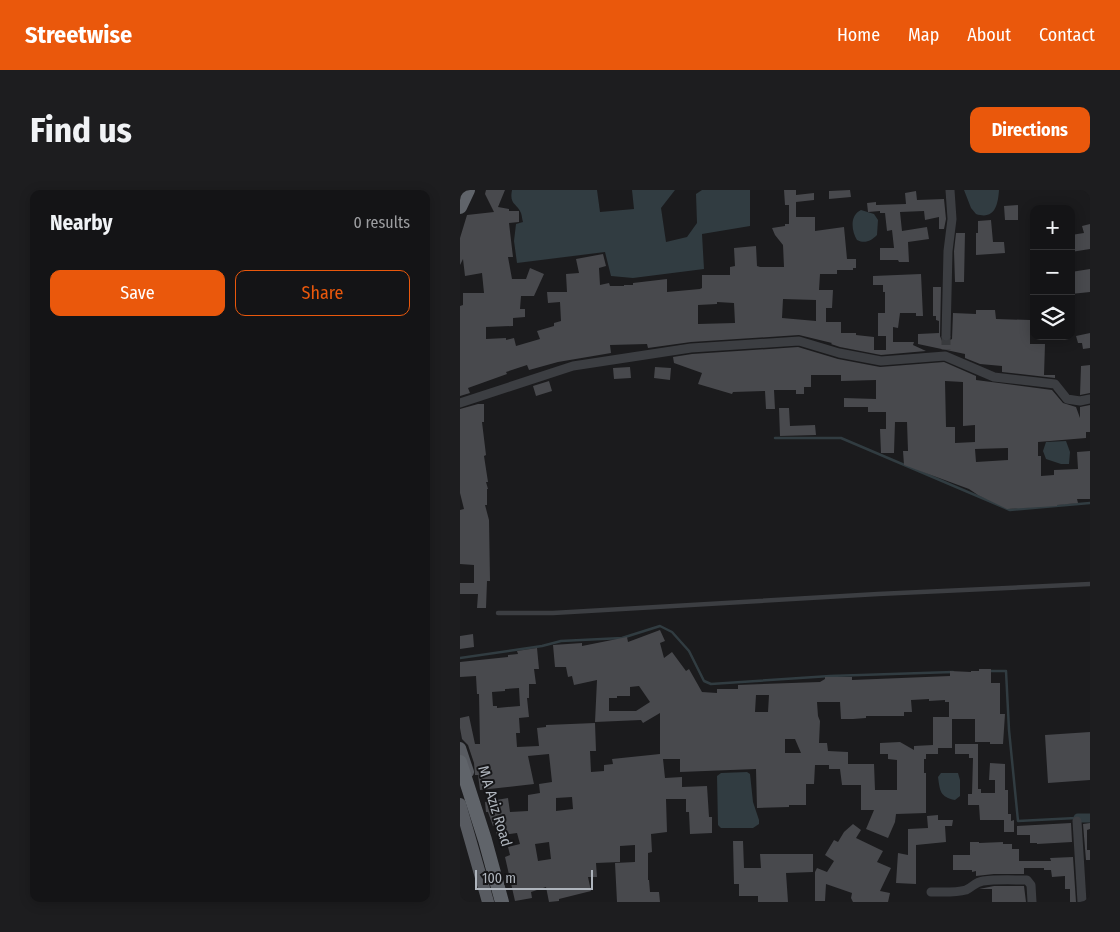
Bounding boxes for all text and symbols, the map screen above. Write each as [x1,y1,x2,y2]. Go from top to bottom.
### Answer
text: Streetwise [25,21,132,49]
text: Home [837,24,880,46]
text: Map [908,24,939,46]
text: About [967,24,1011,46]
text: Contact [1039,24,1095,46]
button: Directions [970,107,1090,153]
text: Find us [30,109,132,151]
map controls [1030,205,1075,340]
button: + [1030,205,1075,250]
text: Nearby [50,210,112,236]
text: 0 results [353,213,410,232]
button: − [1030,250,1075,295]
button: Save [50,270,225,316]
button: Share [235,270,410,316]
button: layers [1030,295,1075,340]
street label: M A Aziz Road [474,763,516,849]
scale bar [475,867,592,890]
text: 100 m [482,870,516,887]

